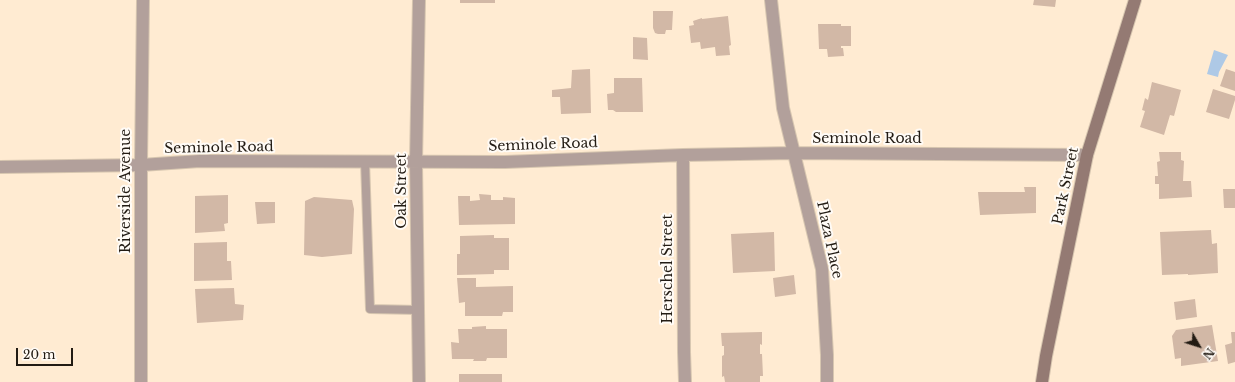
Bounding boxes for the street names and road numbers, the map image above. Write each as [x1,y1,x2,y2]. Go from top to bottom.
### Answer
street label: Riverside Avenue [118,129,134,253]
street label: Seminole Road [812,131,922,147]
street label: Seminole Road [488,135,598,155]
street label: Seminole Road [164,139,274,157]
street label: Park Street [1050,146,1082,226]
street label: Oak Street [394,153,410,229]
street label: Plaza Place [813,200,845,280]
street label: Herschel Street [660,214,676,324]

